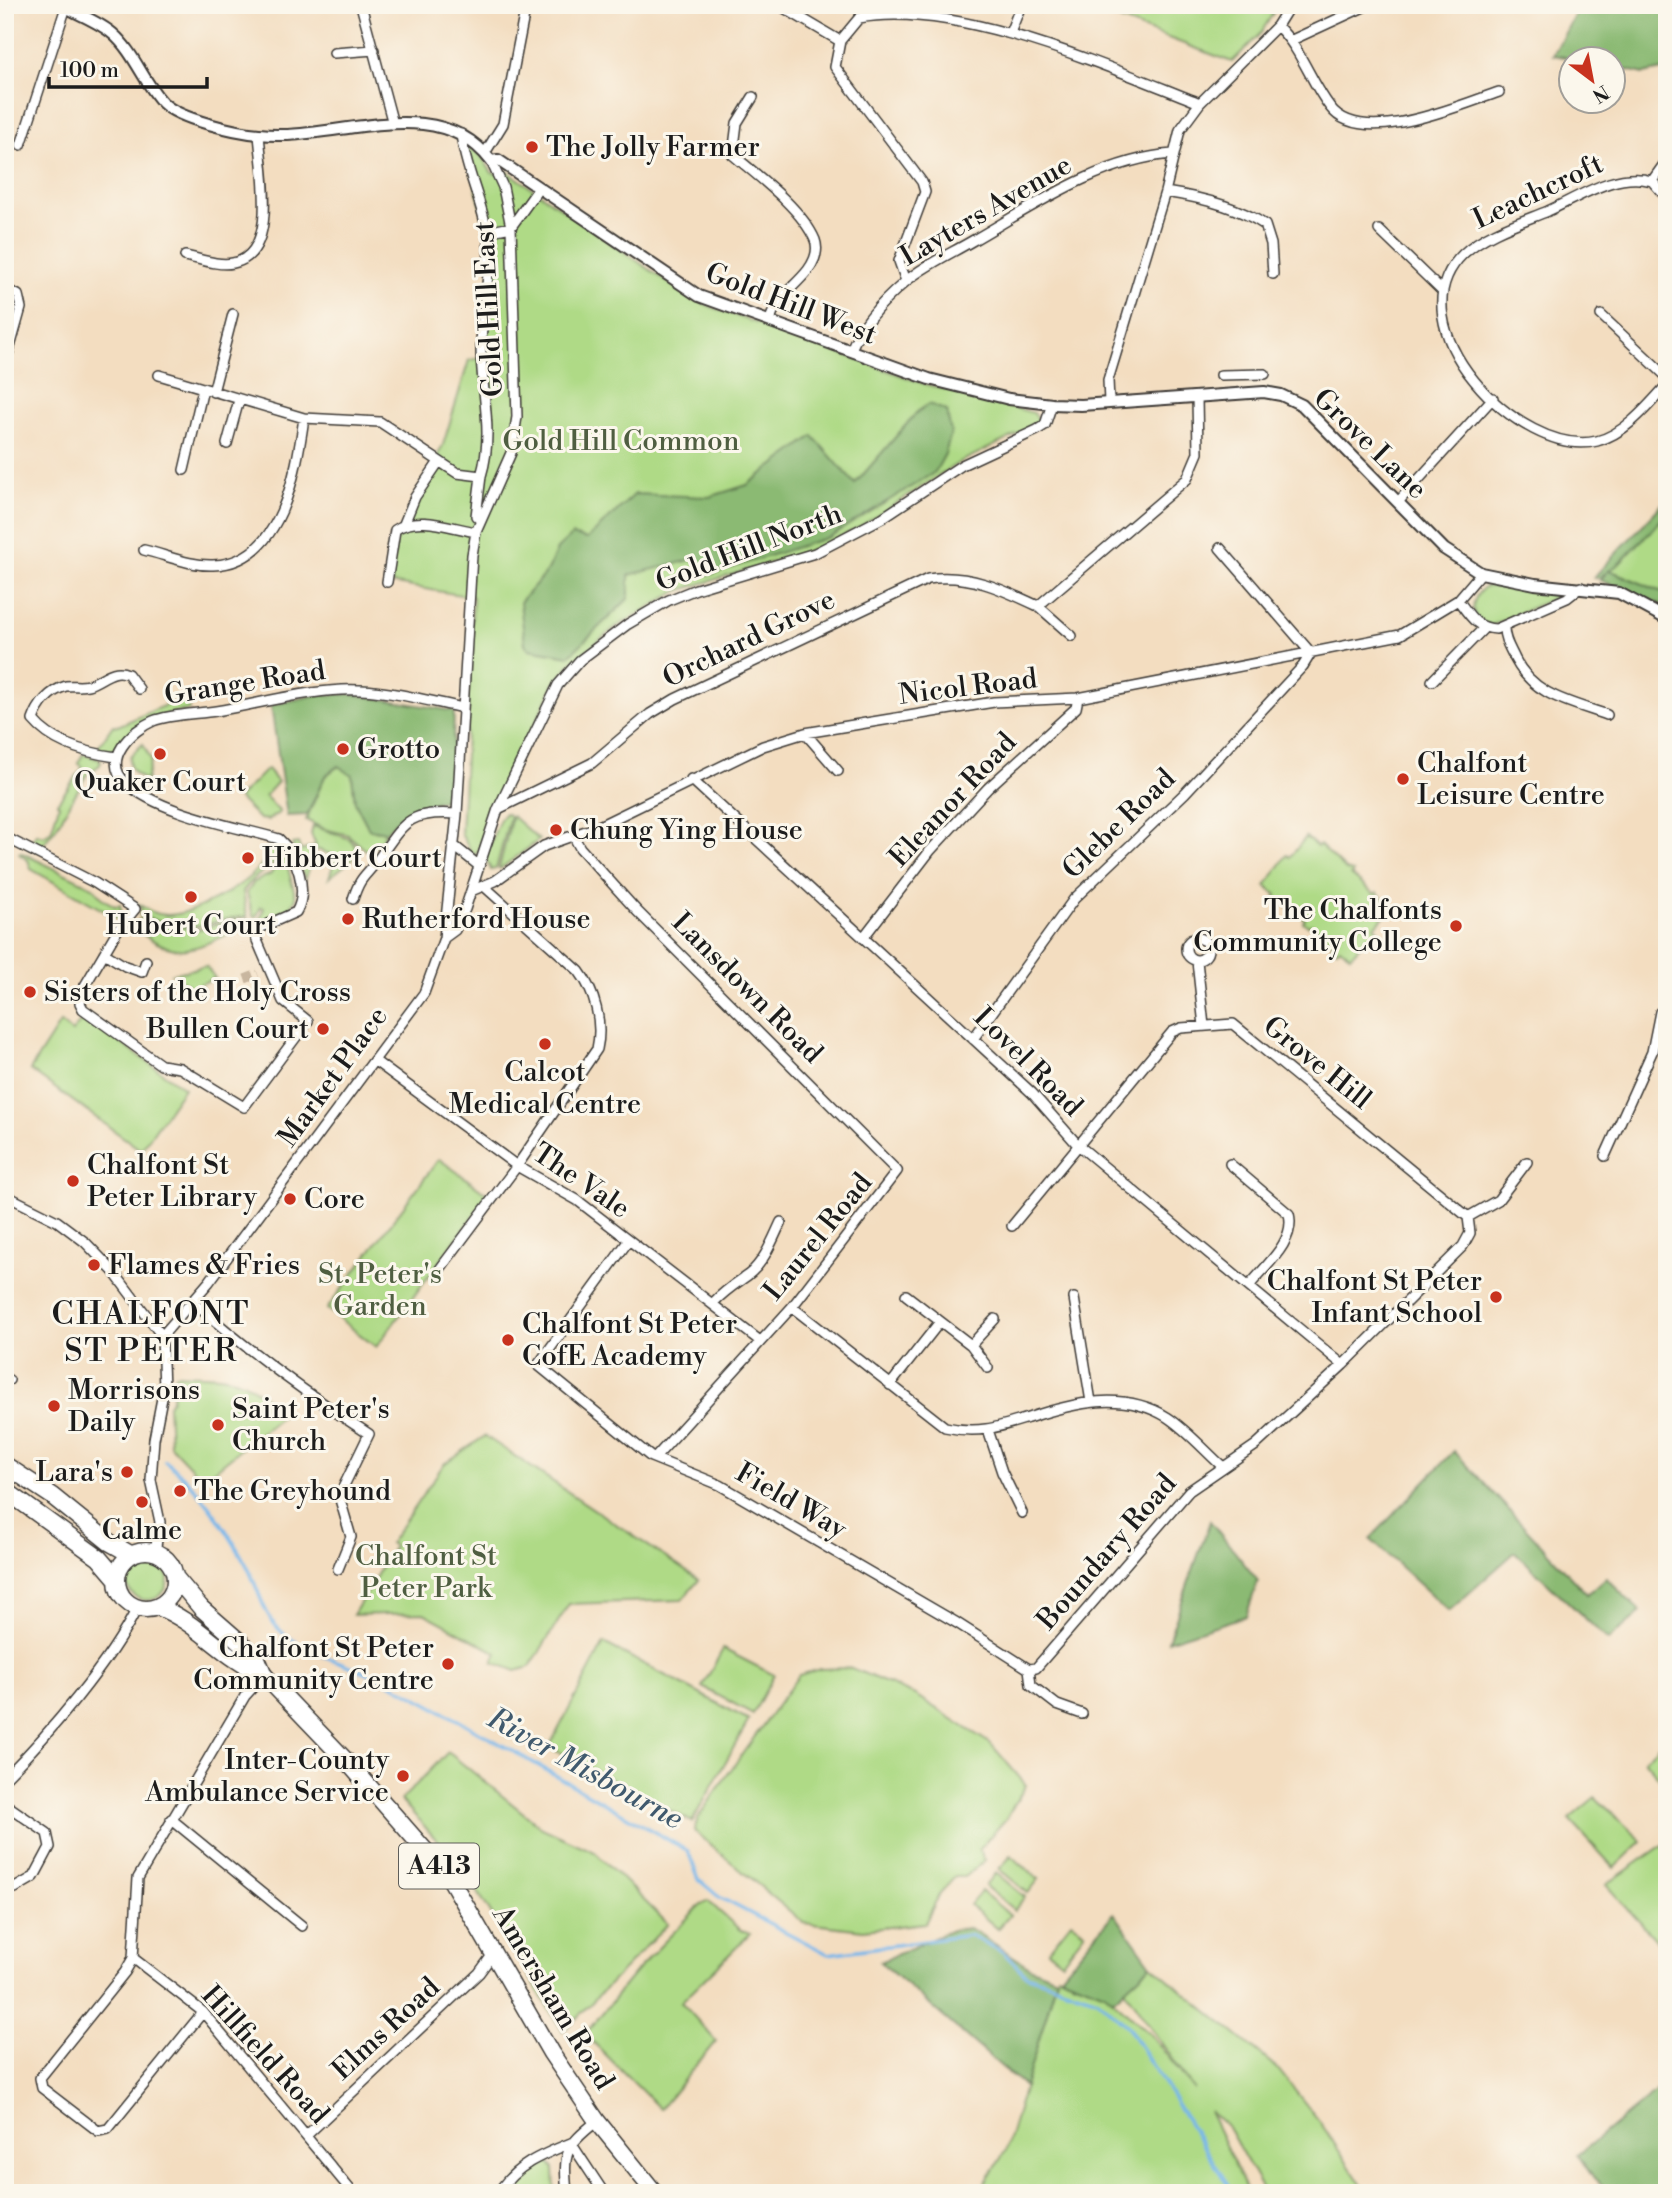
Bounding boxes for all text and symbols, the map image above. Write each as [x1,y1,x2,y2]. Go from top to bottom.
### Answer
scale bar [49,46,206,90]
north arrow [1556,46,1626,116]
text: 100 m [60,58,119,84]
text: N [1588,79,1613,108]
place label: The Jolly Farmer [546,130,760,165]
marker: The Jolly Farmer [524,139,540,155]
street label: Leachcroft [1467,147,1609,237]
street label: Layters Avenue [894,148,1078,274]
street label: Gold Hill East [467,220,511,398]
street label: Gold Hill West [700,255,882,353]
street label: Grove Lane [1306,381,1434,507]
park label: Gold Hill Common [503,424,740,459]
street label: Gold Hill North [651,496,847,600]
street label: Orchard Grove [657,582,841,696]
street label: Grange Road [162,653,328,713]
street label: Nicol Road [897,661,1039,713]
street label: Eleanor Road [882,725,1024,875]
place label: Grotto [357,732,440,767]
marker: Grotto [335,741,351,757]
marker: Quaker Court [152,746,168,762]
place label: Chalfont Leisure Centre [1417,746,1605,813]
street label: Glebe Road [1055,761,1183,887]
place label: Quaker Court [74,765,246,800]
marker: Chalfont Leisure Centre [1395,771,1411,787]
place label: Chung Ying House [570,813,803,848]
marker: Chung Ying House [548,822,564,838]
place label: Hibbert Court [262,841,442,876]
marker: Hibbert Court [240,850,256,866]
marker: Hubert Court [183,889,199,905]
place label: The Chalfonts Community College [1193,893,1442,960]
place label: Rutherford House [362,902,591,937]
street label: Lansdown Road [664,905,830,1071]
place label: Hubert Court [106,908,276,943]
marker: Rutherford House [340,911,356,927]
marker: The Chalfonts Community College [1448,918,1464,934]
place label: Sisters of the Holy Cross [44,975,351,1010]
marker: Sisters of the Holy Cross [22,984,38,1000]
street label: Market Place [270,1000,396,1154]
street label: Lovel Road [966,1000,1090,1124]
street label: Grove Hill [1256,1009,1378,1117]
place label: Bullen Court [145,1012,309,1047]
marker: Bullen Court [315,1021,331,1037]
marker: Calcot Medical Centre [537,1036,553,1052]
place label: Calcot Medical Centre [449,1055,641,1122]
street label: The Vale [526,1136,636,1226]
place label: Chalfont St Peter Library [87,1148,257,1215]
street label: Laurel Road [756,1166,880,1308]
marker: Chalfont St Peter Library [65,1173,81,1189]
place label: Core [304,1182,365,1217]
marker: Core [282,1191,298,1207]
place label: Flames & Fries [108,1248,300,1283]
marker: Flames & Fries [86,1257,102,1273]
park label: St. Peter's Garden [318,1257,442,1324]
place label: Chalfont St Peter Infant School [1267,1264,1482,1331]
marker: Chalfont St Peter Infant School [1488,1289,1504,1305]
district label: CHALFONT ST PETER [52,1294,250,1371]
place label: Chalfont St Peter CofE Academy [522,1307,737,1374]
marker: Chalfont St Peter CofE Academy [500,1332,516,1348]
place label: Morrisons Daily [68,1373,200,1440]
place label: Saint Peter's Church [232,1392,390,1459]
marker: Morrisons Daily [46,1398,62,1414]
marker: Saint Peter's Church [210,1417,226,1433]
place label: Lara's [36,1455,113,1490]
street label: Field Way [729,1455,853,1547]
marker: Lara's [119,1464,135,1480]
street label: Boundary Road [1029,1467,1184,1638]
place label: The Greyhound [194,1474,391,1509]
marker: The Greyhound [172,1483,188,1499]
marker: Calme [134,1494,150,1510]
place label: Calme [102,1513,182,1548]
park label: Chalfont St Peter Park [355,1539,497,1606]
place label: Chalfont St Peter Community Centre [193,1631,434,1698]
marker: Chalfont St Peter Community Centre [440,1656,456,1672]
water label: River Misbourne [480,1699,689,1838]
place label: Inter-County Ambulance Service [144,1743,389,1810]
marker: Inter-County Ambulance Service [395,1768,411,1784]
road number: A413 [399,1843,479,1888]
street label: Amersham Road [484,1899,622,2096]
street label: Elms Road [325,1970,447,2088]
street label: Hillfield Road [194,1978,336,2132]

